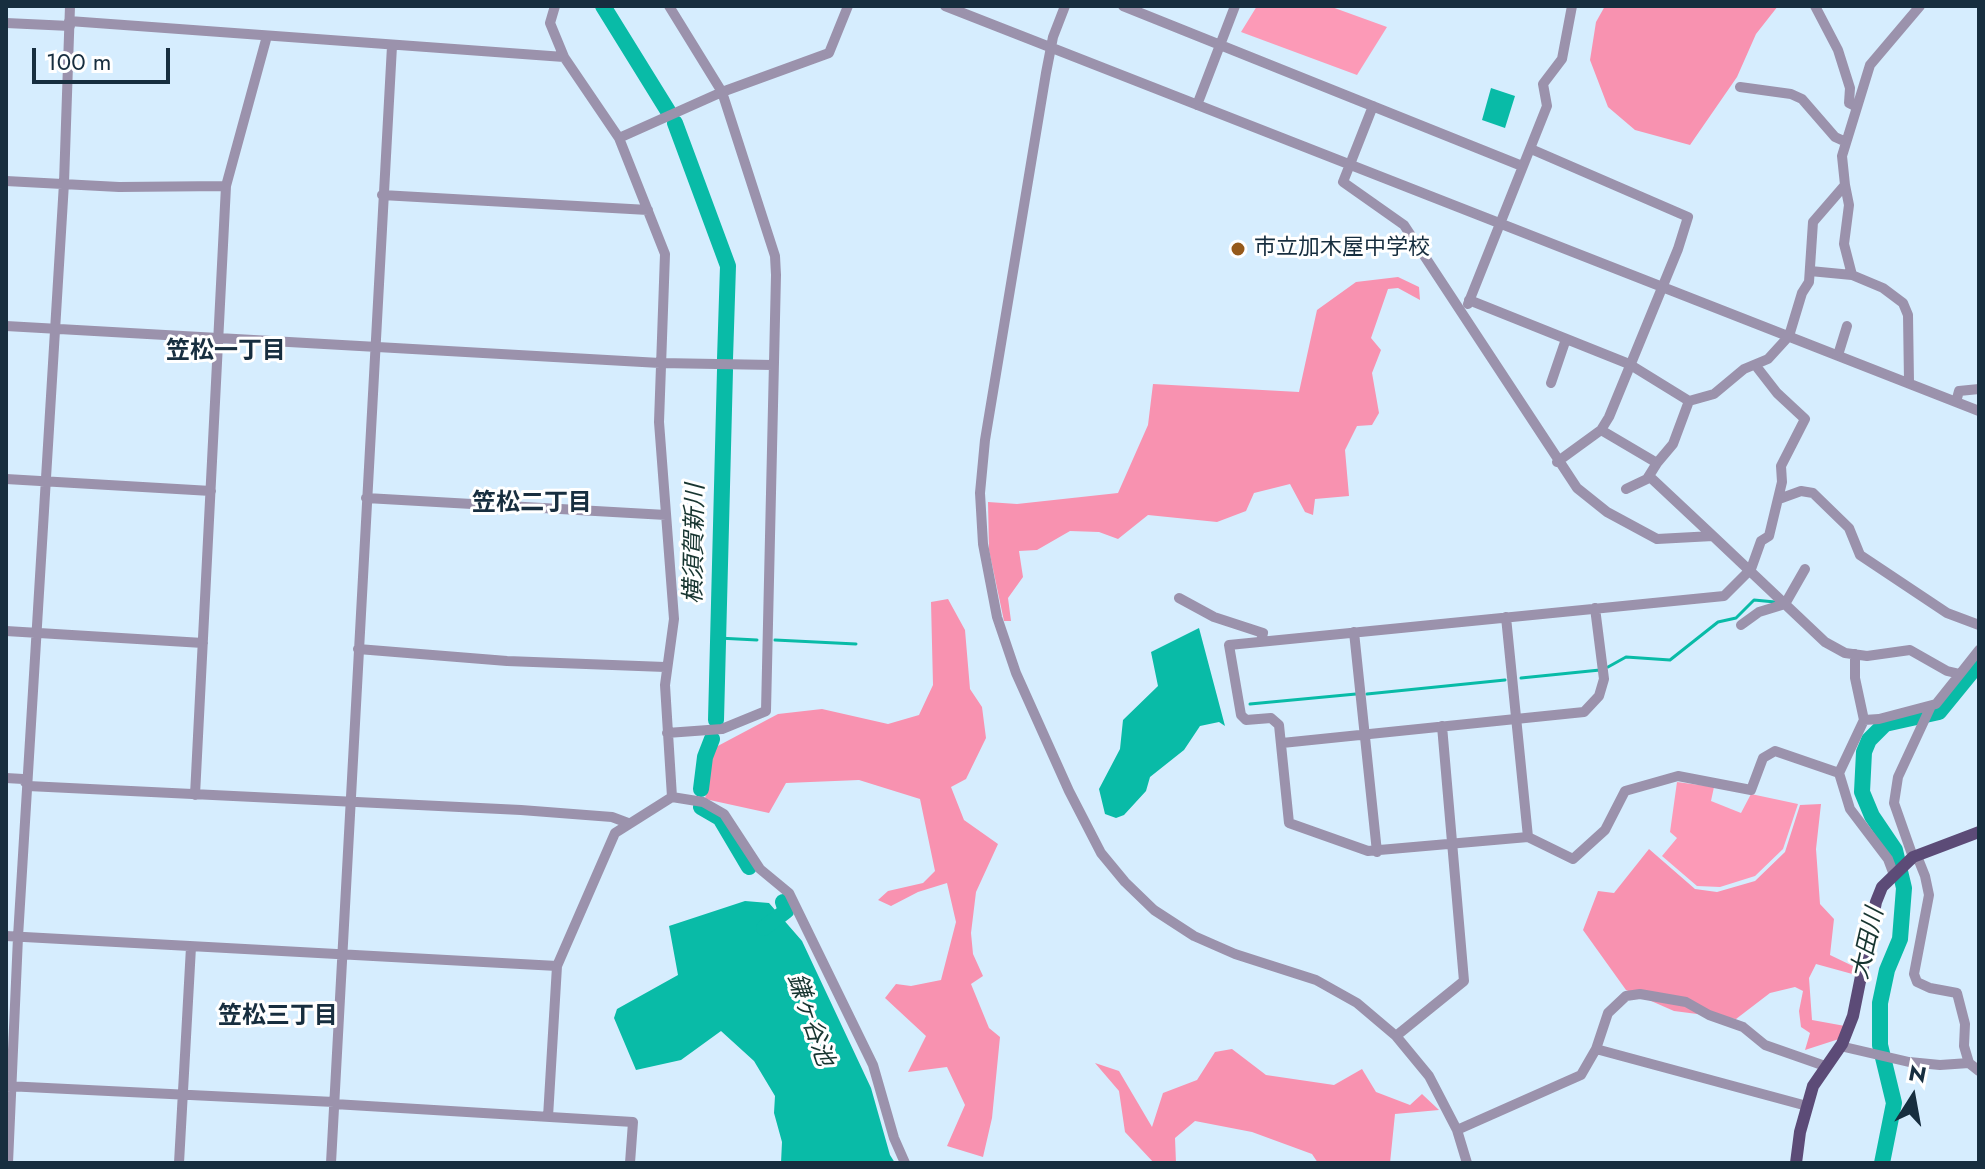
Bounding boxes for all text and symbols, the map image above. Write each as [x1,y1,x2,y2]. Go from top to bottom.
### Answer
scale bar [36,32,174,82]
text: 100 m [46,44,112,79]
place label: 市立加木屋中学校 [1254,236,1430,262]
marker: 市立加木屋中学校 [1229,240,1247,258]
district label: 笠松一丁目 [166,338,286,366]
water label: 横須賀新川 [681,484,711,604]
district label: 笠松二丁目 [472,490,592,518]
water label: 大田川 [1847,906,1891,982]
water label: 鎌ヶ谷池 [780,970,838,1070]
district label: 笠松三丁目 [218,1003,338,1031]
text: N [1906,1056,1929,1091]
north arrow [1873,1057,1953,1137]

